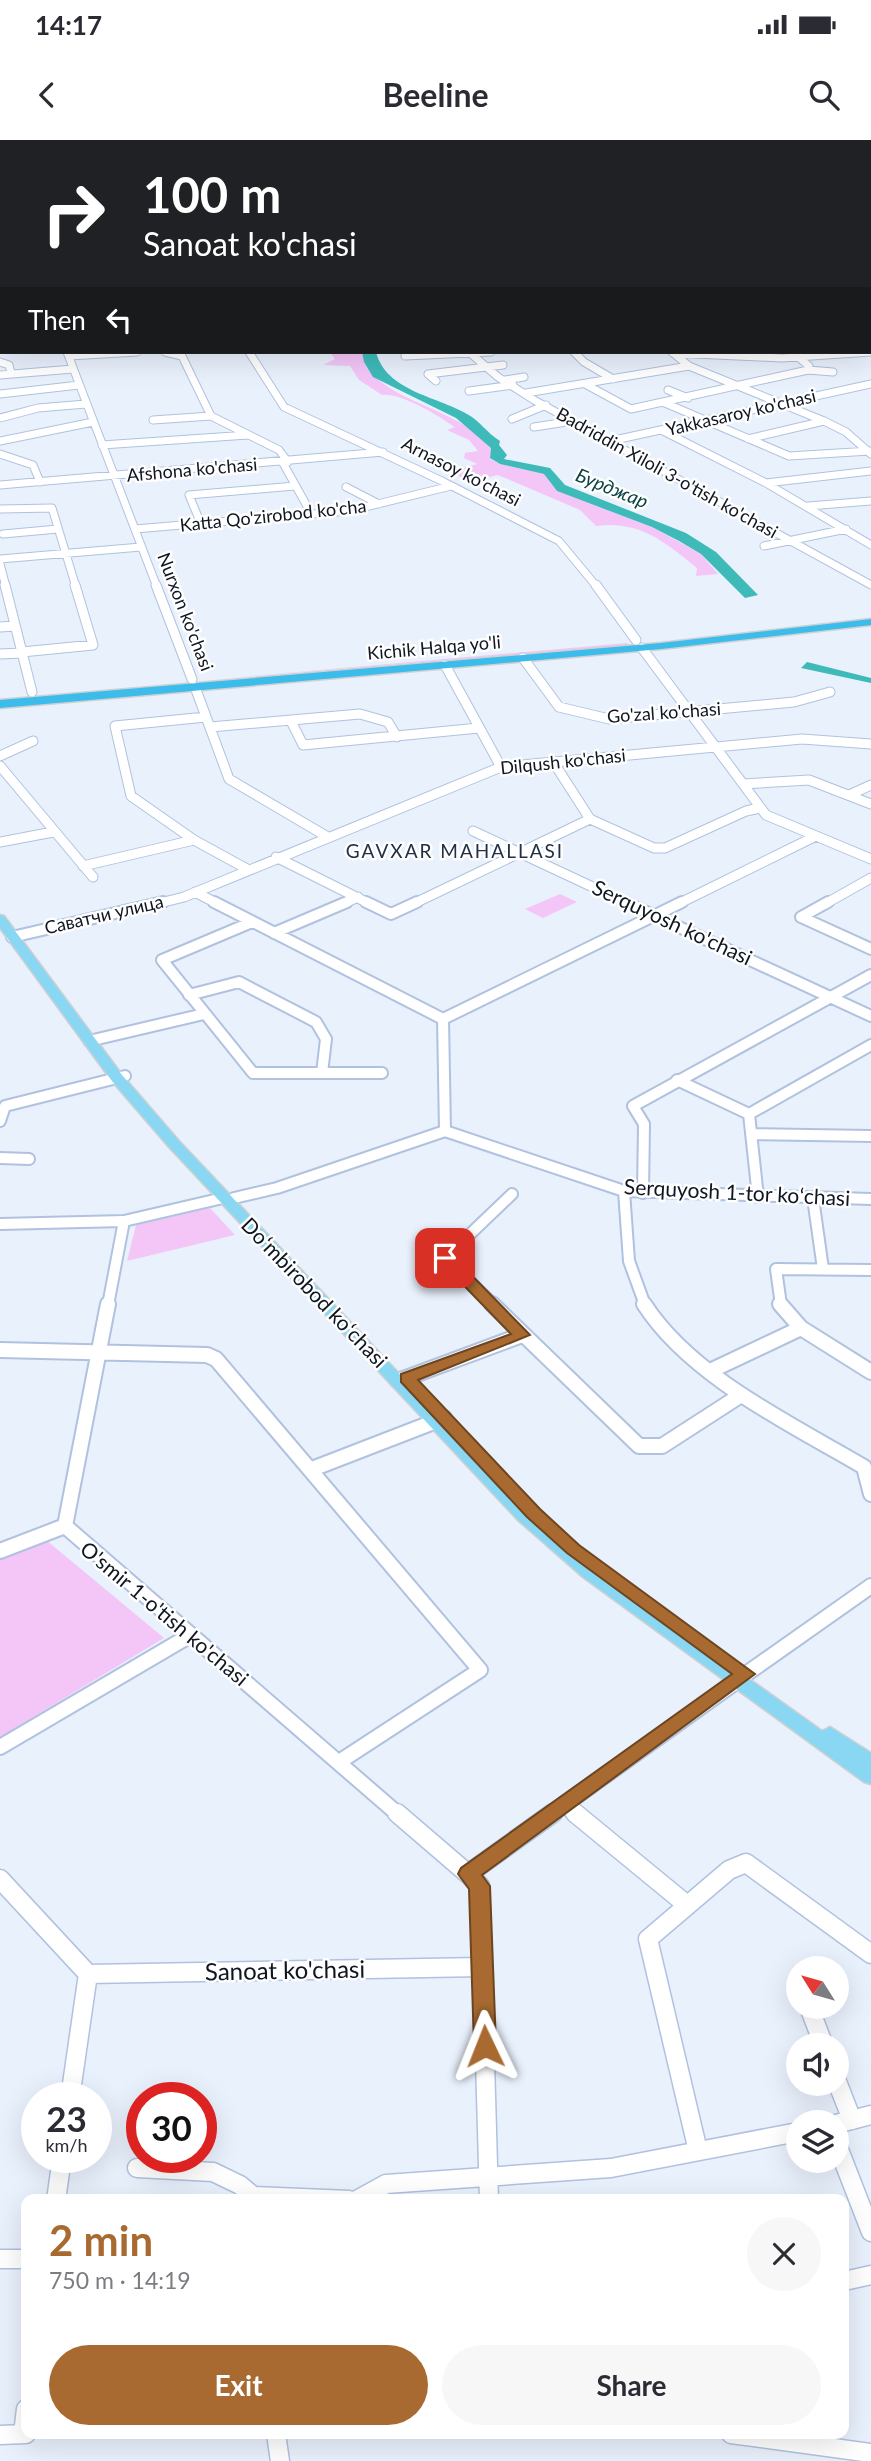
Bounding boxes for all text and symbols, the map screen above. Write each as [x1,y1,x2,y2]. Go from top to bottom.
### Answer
text: 14:17 [35,9,102,41]
text: Beeline [382,75,489,114]
icon: back [28,76,66,114]
icon: search [805,76,843,114]
text: 100 m [143,165,281,223]
icon: right [28,168,119,259]
text: Sanoat ko'chasi [143,224,357,263]
icon: left [100,301,138,339]
text: Then [28,304,86,336]
street label: Yakkasaroy ko'chasi [664,384,818,440]
street label: Badriddin Xiloli 3-o'tish ko'chasi [553,402,782,542]
street label: Arnasoy ko'chasi [398,432,525,510]
street label: Afshona ko'chasi [126,452,258,486]
water label: Бурджар [573,463,652,512]
street label: Katta Qo'zirobod ko'cha [179,494,367,536]
street label: Nurxon ko'chasi [153,549,219,674]
street label: Kichik Halqa yo'li [366,630,502,664]
street label: Go'zal ko'chasi [606,697,722,727]
street label: Dilqush ko'chasi [499,743,627,779]
district label: GAVXAR MAHALLASI [346,839,564,862]
street label: Serquyosh ko'chasi [589,874,757,970]
street label: Саватчи улица [42,890,165,938]
street label: Serquyosh 1-tor koʻchasi [623,1173,851,1210]
street label: Doʻmbirobod koʻchasi [237,1212,393,1372]
pin [415,1228,475,1288]
icon: arrive [426,1239,464,1277]
street label: O'smir 1-o'tish ko'chasi [76,1535,254,1690]
street label: Sanoat ko'chasi [205,1954,365,1985]
north arrow [786,1956,849,2020]
map controls [786,1956,849,2173]
position arrow [448,2009,522,2083]
button: sound [786,2033,849,2096]
speed limit sign: 30 [126,2082,217,2173]
text: 23 [46,2097,87,2139]
button: layers [786,2110,849,2173]
text: km/h [45,2134,88,2156]
text: 2 min [49,2215,153,2265]
button: close [747,2217,821,2291]
text: 750 m · 14:19 [49,2266,191,2294]
button: Exit [49,2345,428,2425]
button: Share [442,2345,821,2425]

